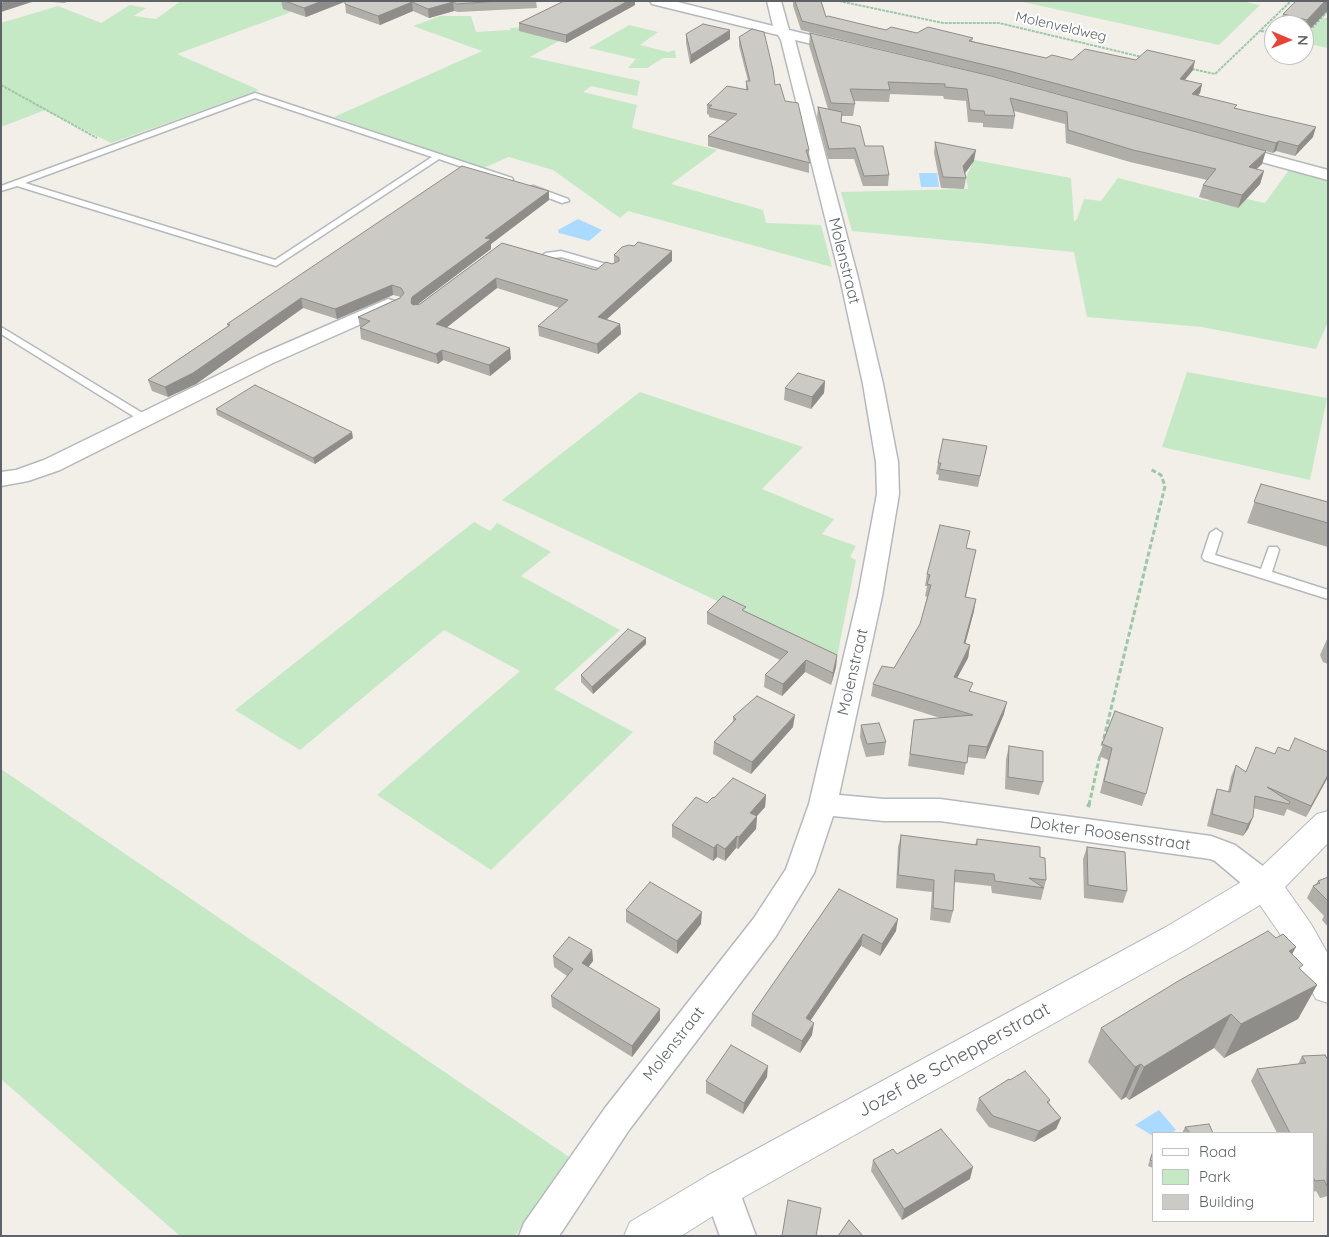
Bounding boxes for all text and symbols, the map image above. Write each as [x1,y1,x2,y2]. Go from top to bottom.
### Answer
street label: Molenveldweg [1014,8,1108,46]
north arrow [1264,15,1314,65]
text: N [1294,35,1312,46]
street label: Molenstraat [824,216,864,306]
street label: Molenstraat [834,627,872,717]
street label: Dokter Roosensstraat [1028,813,1192,855]
street label: Jozef de Schepperstraat [854,998,1054,1122]
street label: Molenstraat [639,1003,709,1085]
legend [1152,1132,1314,1222]
text: Road [1199,1142,1236,1161]
text: Park [1199,1167,1231,1186]
text: Building [1199,1192,1254,1211]

